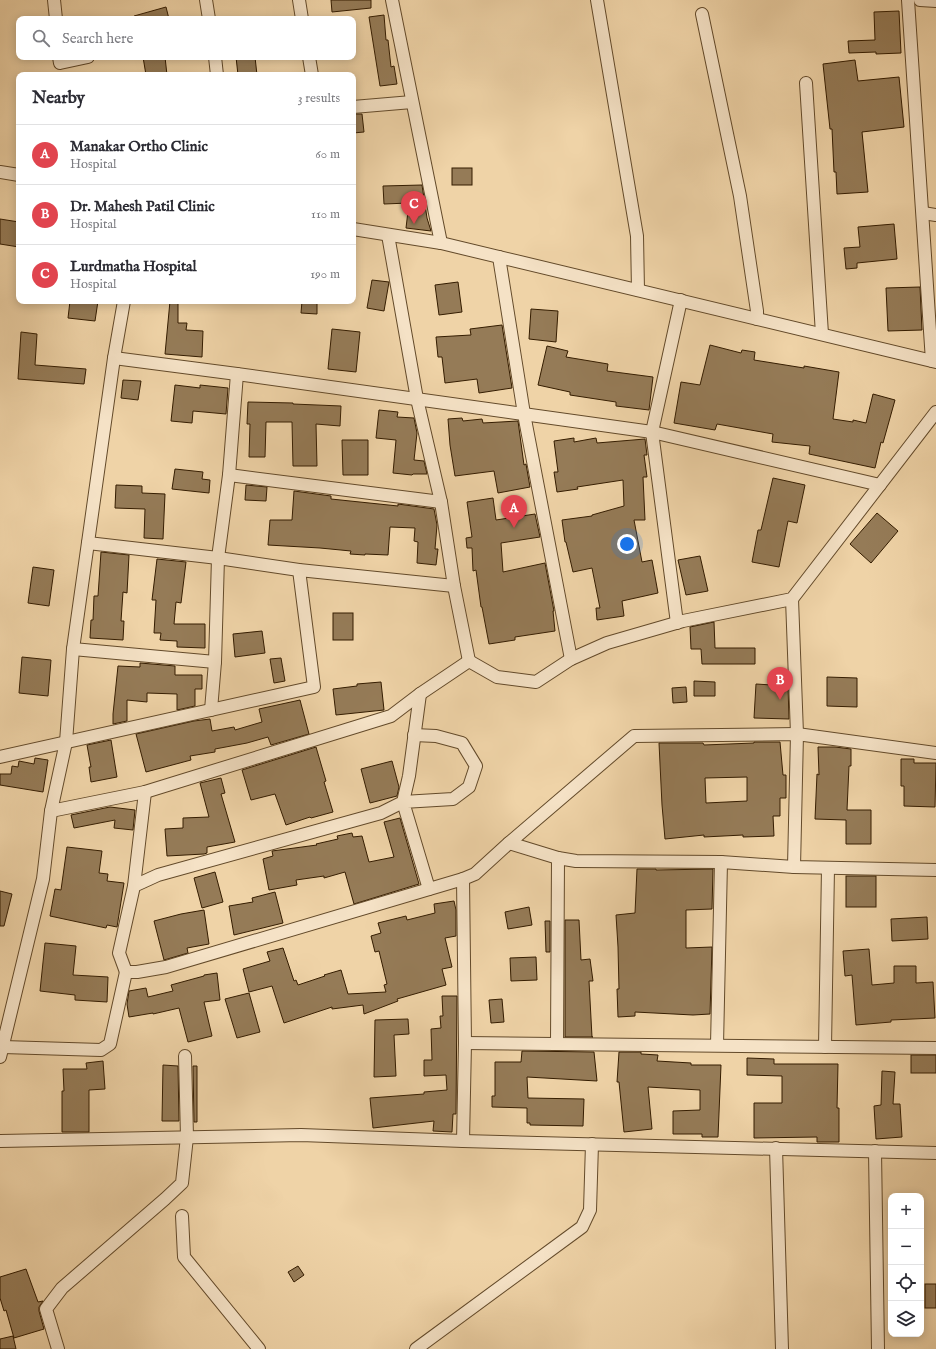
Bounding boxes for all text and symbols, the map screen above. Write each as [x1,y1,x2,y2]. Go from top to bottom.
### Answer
search box [16,16,356,60]
icon: search [30,27,52,49]
text: Search here [62,29,133,48]
text: Nearby [32,88,85,109]
text: 3 results [298,90,340,107]
text: Manakar Ortho Clinic [70,137,208,156]
text: A [41,146,49,163]
text: 60 m [315,146,340,163]
text: Hospital [70,156,117,173]
pin: C [401,191,427,224]
text: Dr. Mahesh Patil Clinic [70,197,215,216]
text: B [41,206,49,223]
text: 110 m [311,206,340,223]
text: Hospital [70,216,117,233]
text: Lurdmatha Hospital [70,257,197,276]
text: C [40,266,50,283]
text: 190 m [310,266,340,283]
text: Hospital [70,276,117,293]
pin: A [501,495,527,528]
your location [617,534,637,554]
pin: B [767,667,793,700]
map controls [888,1193,924,1337]
button: + [888,1193,924,1229]
button: − [888,1229,924,1265]
button: locate [888,1265,924,1301]
button: layers [888,1301,924,1337]

